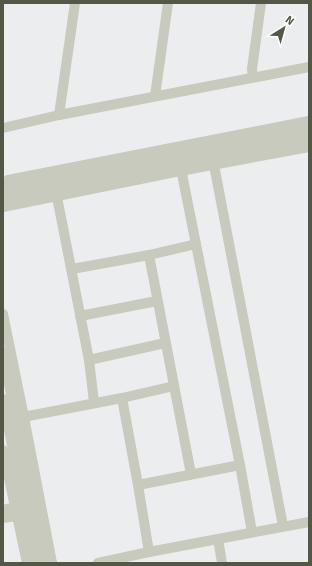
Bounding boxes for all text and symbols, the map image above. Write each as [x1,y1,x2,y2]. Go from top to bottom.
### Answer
north arrow [264,8,304,48]
text: N [283,13,297,28]

